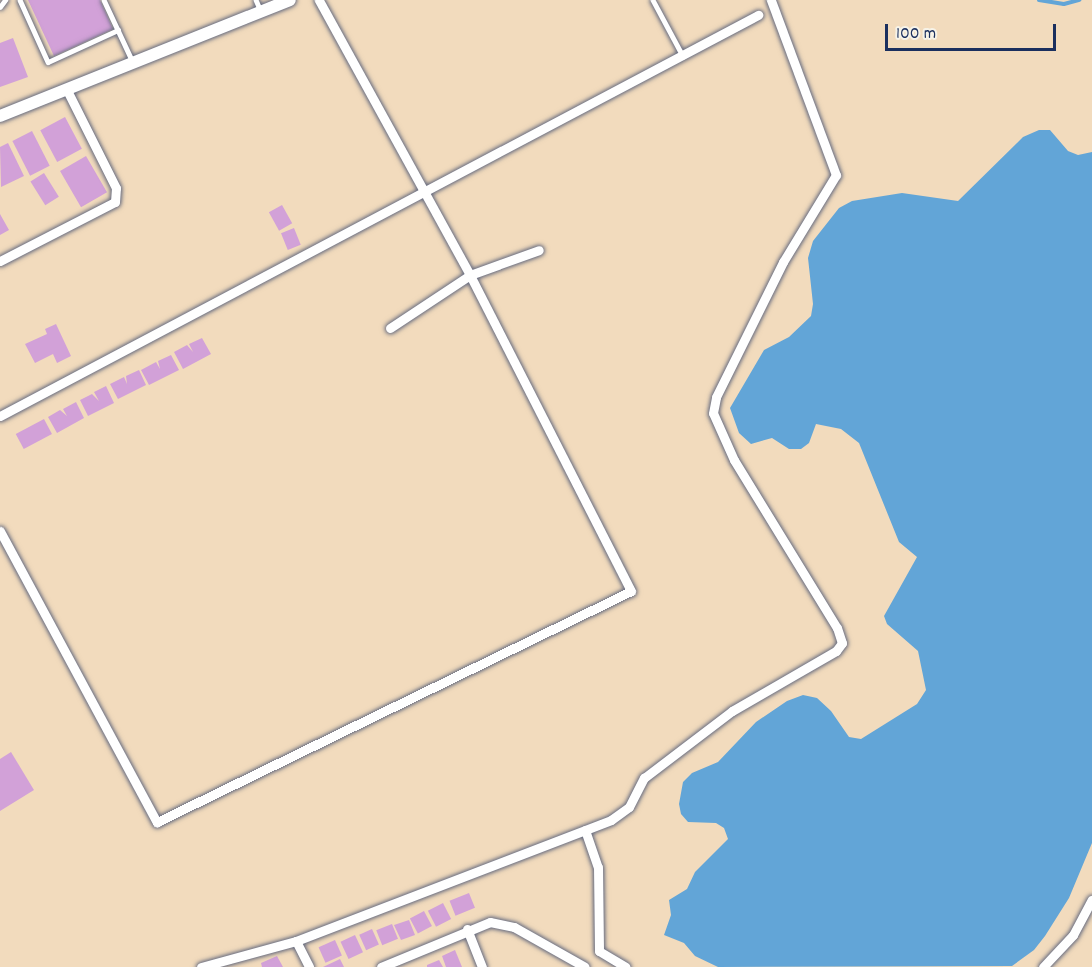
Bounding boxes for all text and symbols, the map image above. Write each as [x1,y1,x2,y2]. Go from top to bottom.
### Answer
scale bar [888,12,1059,50]
text: 100 m [896,22,936,47]

